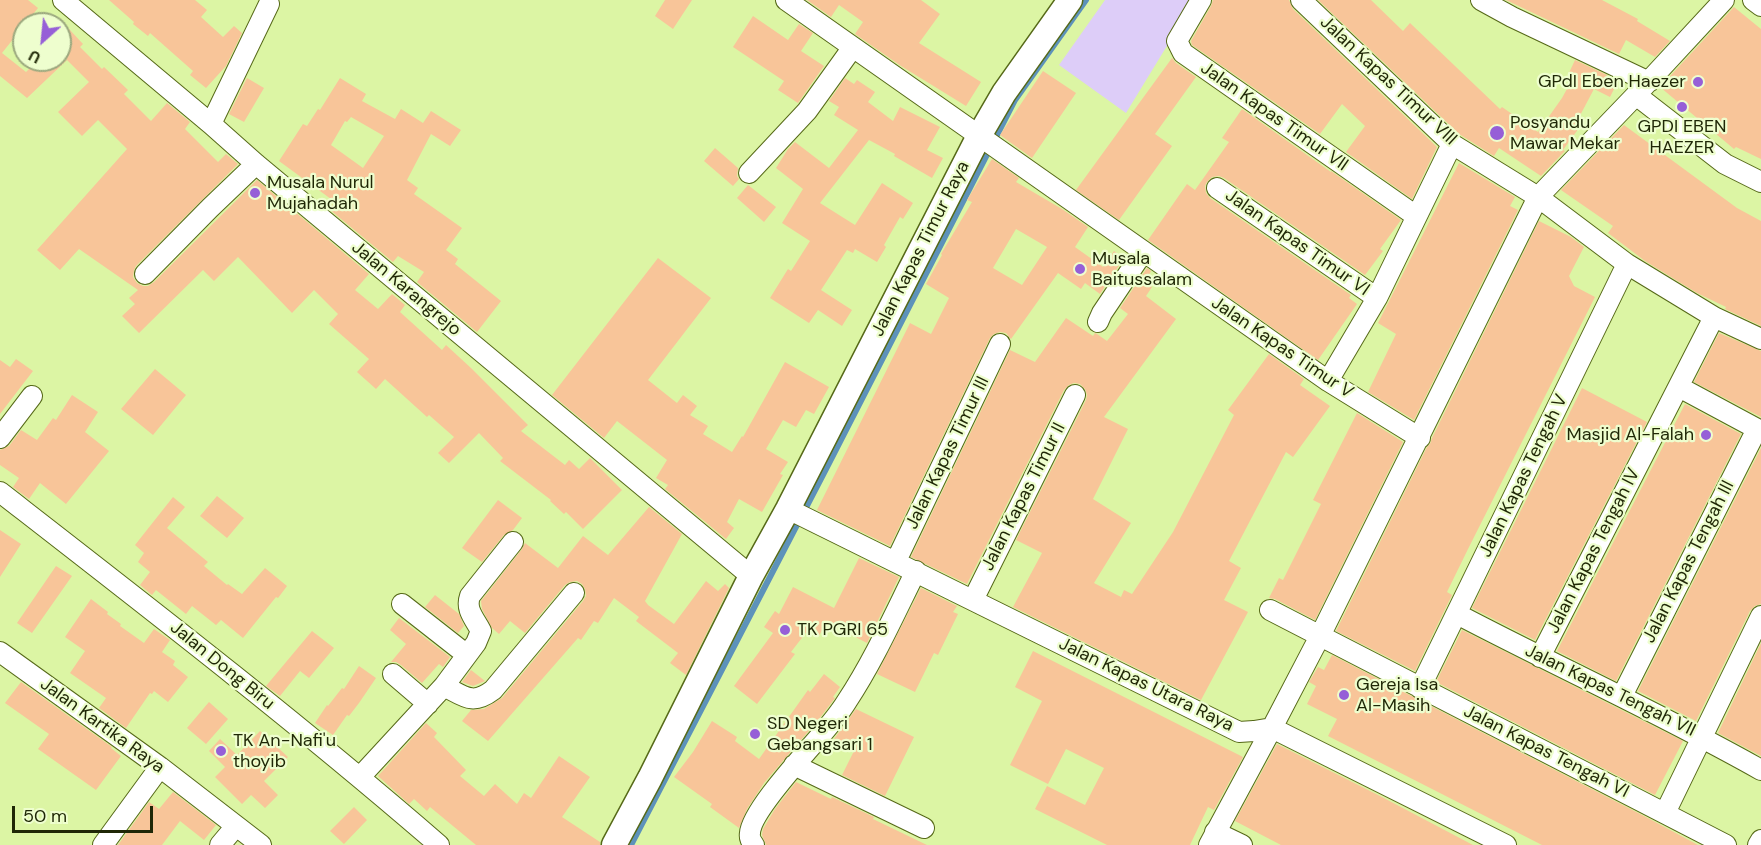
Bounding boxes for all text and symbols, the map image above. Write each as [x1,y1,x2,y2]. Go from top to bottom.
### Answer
north arrow [12,12,72,72]
street label: Jalan Kapas Timur VIII [1315,12,1461,150]
text: U [25,45,44,69]
street label: Jalan Kapas Timur VII [1196,58,1352,176]
place label: GPdI Eben Haezer [1538,71,1686,93]
marker: GPdI Eben Haezer [1691,75,1705,89]
marker: GPDI EBEN HAEZER [1675,100,1689,114]
place label: Posyandu Mawar Mekar [1510,112,1620,154]
place label: GPDI EBEN HAEZER [1637,116,1727,158]
marker: Posyandu Mawar Mekar [1488,124,1506,142]
street label: Jalan Kapas Timur Raya [867,158,975,340]
place label: Musala Nurul Mujahadah [267,172,374,214]
street label: Jalan Kapas Timur VI [1221,185,1373,301]
marker: Musala Nurul Mujahadah [248,186,262,200]
street label: Jalan Karangrejo [347,237,465,341]
place label: Musala Baitussalam [1092,248,1192,290]
marker: Musala Baitussalam [1073,262,1087,276]
street label: Jalan Kapas Timur V [1207,292,1357,404]
street label: Jalan Kapas Timur III [902,373,994,533]
street label: Jalan Kapas Tengah V [1475,391,1573,561]
street label: Jalan Kapas Timur II [977,419,1071,575]
place label: Masjid Al-Falah [1567,424,1694,446]
marker: Masjid Al-Falah [1699,428,1713,442]
street label: Jalan Kapas Tengah IV [1543,465,1645,637]
street label: Jalan Kapas Tengah III [1639,477,1739,647]
street label: Jalan Dong Biru [165,617,279,715]
place label: TK PGRI 65 [797,619,888,641]
marker: TK PGRI 65 [778,623,792,637]
street label: Jalan Kapas Utara Raya [1055,633,1237,737]
street label: Jalan Kapas Tengah VII [1521,640,1699,742]
street label: Jalan Kartika Raya [36,674,168,778]
place label: Gereja Isa Al-Masih [1356,674,1438,716]
marker: Gereja Isa Al-Masih [1337,688,1351,702]
street label: Jalan Kapas Tengah VI [1460,701,1632,803]
place label: SD Negeri Gebangsari 1 [767,713,873,756]
marker: SD Negeri Gebangsari 1 [748,727,762,741]
place label: TK An-Nafi'u thoyib [233,730,336,772]
marker: TK An-Nafi'u thoyib [214,744,228,758]
scale bar [15,794,156,832]
text: 50 m [23,804,67,828]

